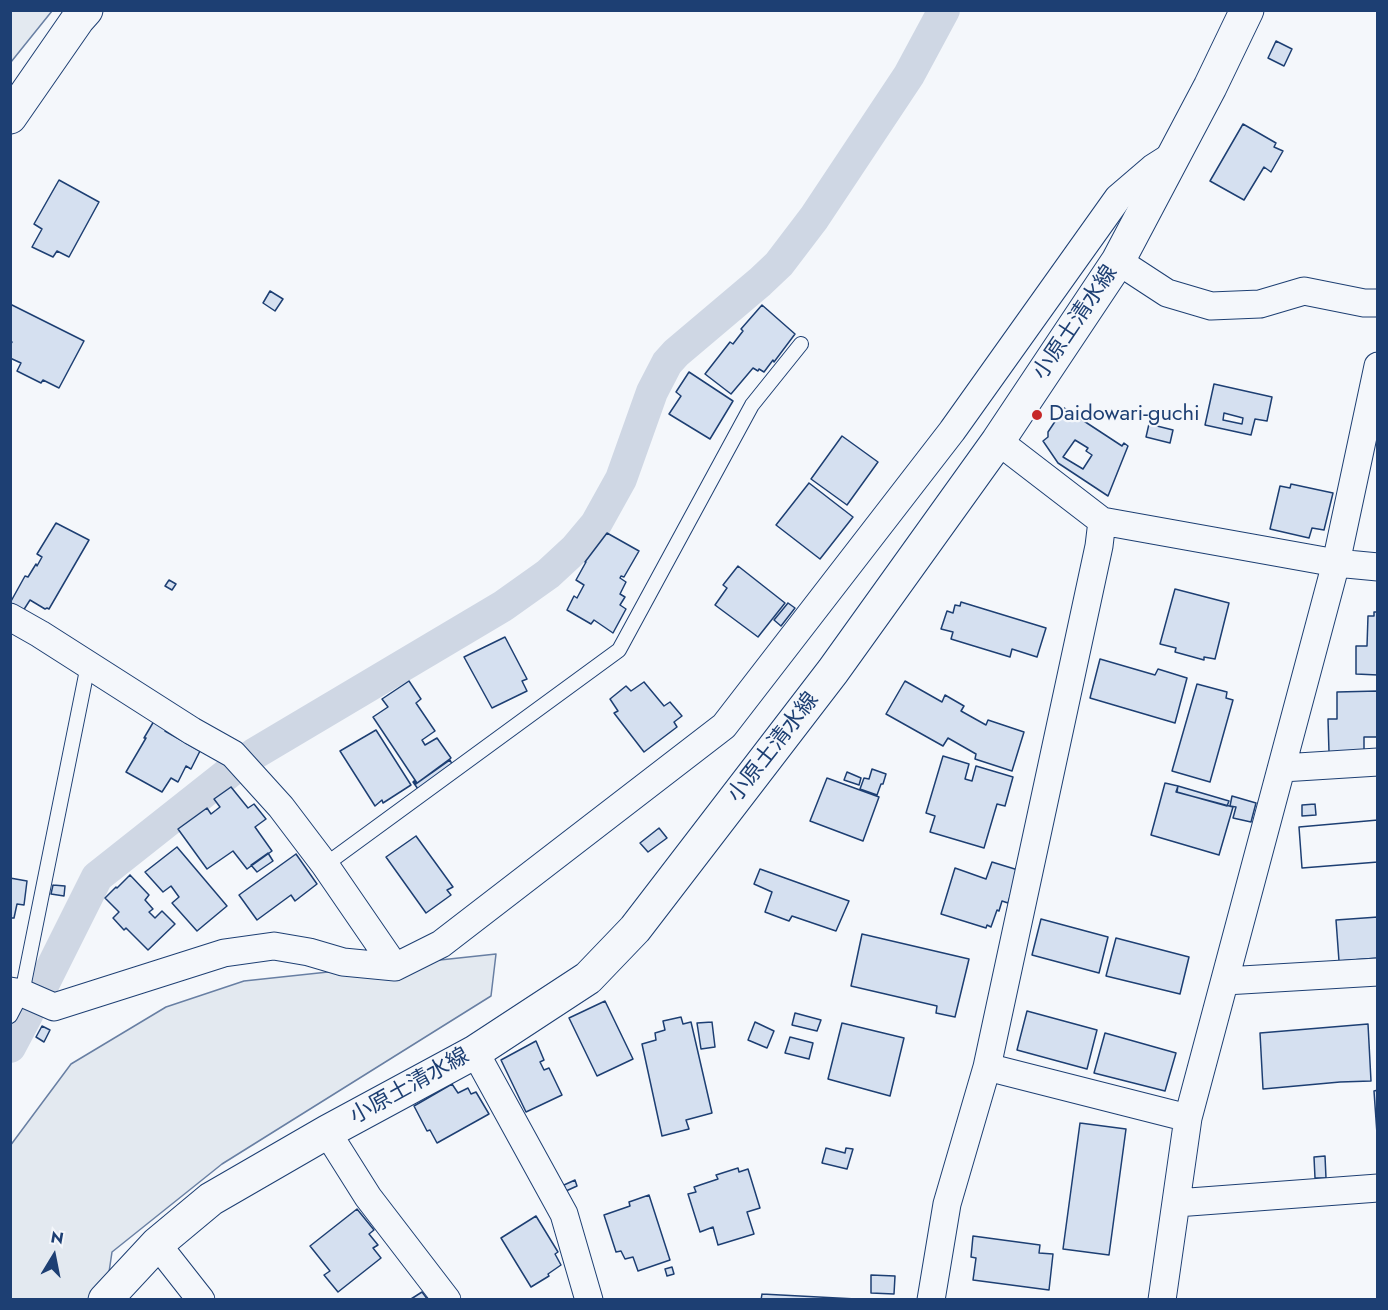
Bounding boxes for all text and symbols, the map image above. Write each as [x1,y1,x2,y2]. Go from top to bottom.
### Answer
street label: 小原土清水線 [1028,261,1124,385]
place label: Daidowari-guchi [1049,402,1200,428]
marker: Daidowari-guchi [1030,408,1044,422]
street label: 小原土清水線 [723,688,825,808]
street label: 小原土清水線 [346,1043,474,1131]
text: N [49,1225,65,1250]
north arrow [24,1226,84,1286]

